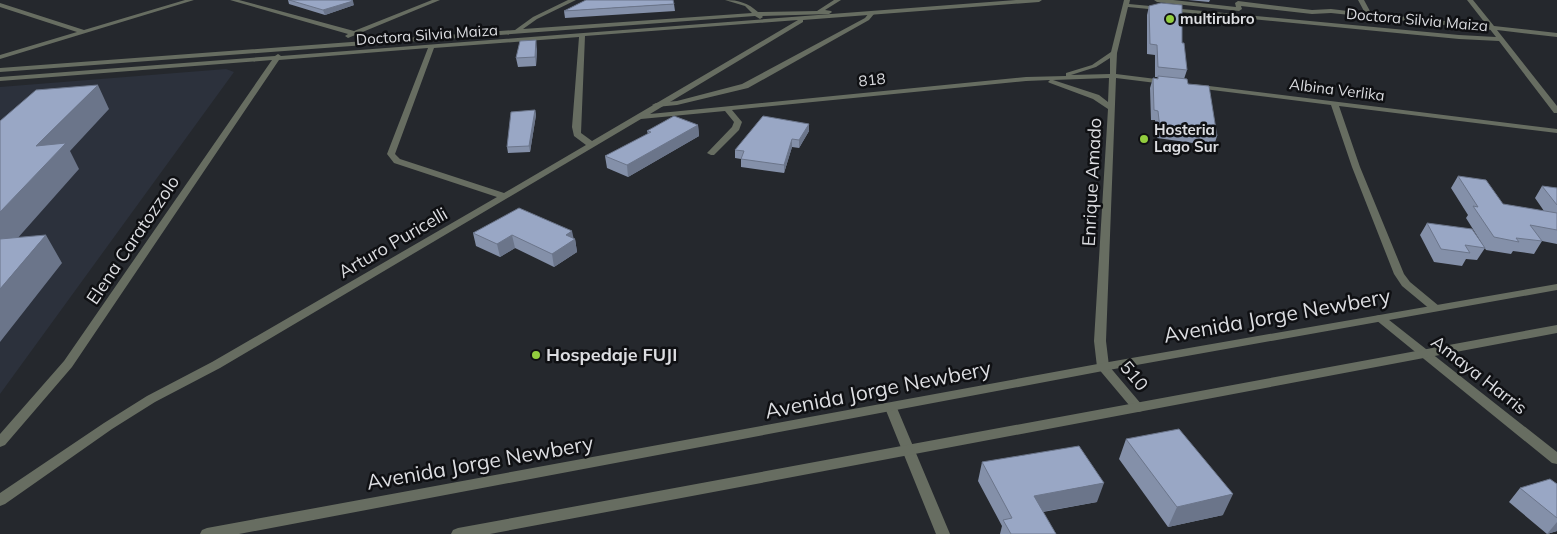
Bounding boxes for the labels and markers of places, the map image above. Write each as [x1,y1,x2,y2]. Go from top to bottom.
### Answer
place label: multirubro [1180,9,1255,28]
marker: multirubro [1164,13,1176,25]
place label: Hosteria Lago Sur [1154,120,1219,156]
marker: Hosteria Lago Sur [1138,133,1150,145]
place label: Hospedaje FUJI [546,343,677,366]
marker: Hospedaje FUJI [530,349,542,361]

